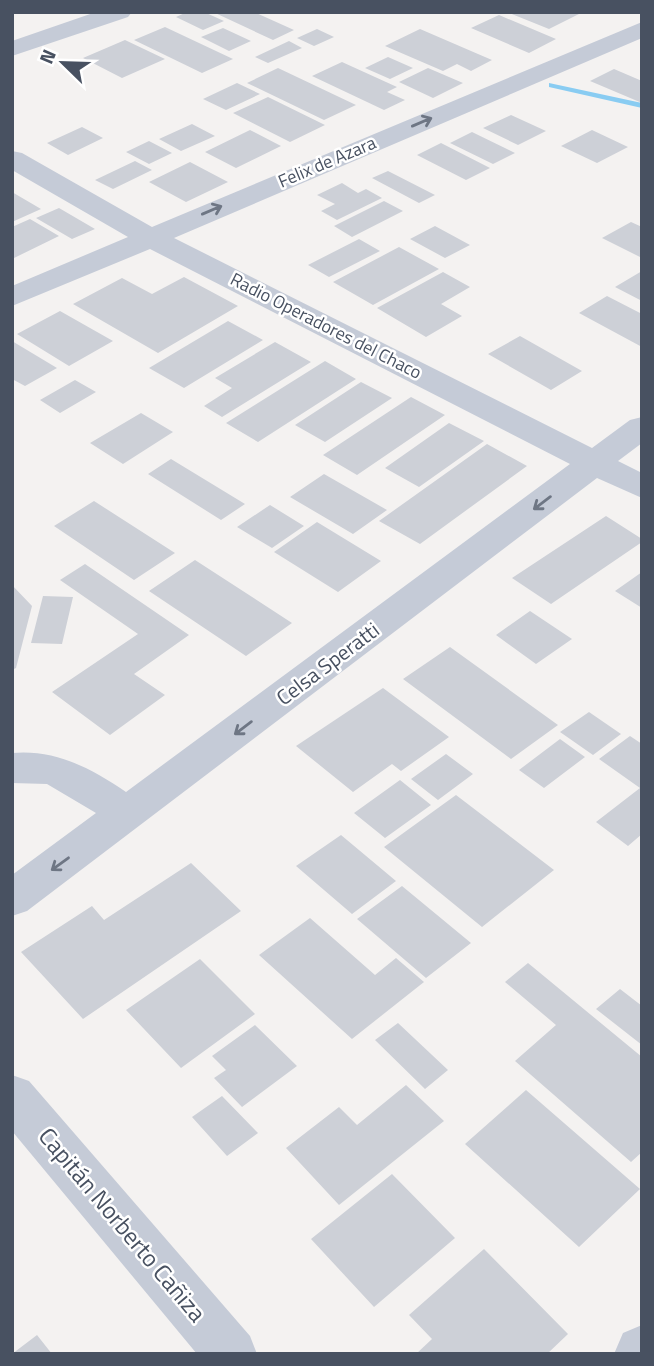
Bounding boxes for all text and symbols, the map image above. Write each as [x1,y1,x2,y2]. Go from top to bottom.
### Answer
north arrow [28,28,98,98]
text: N [31,44,63,68]
one-way arrow [411,115,432,128]
street label: Felix de Azara [274,129,380,194]
one-way arrow [201,203,223,216]
street label: Radio Operadores del Chaco [226,265,427,386]
one-way arrow [534,496,552,511]
street label: Celsa Speratti [269,614,386,713]
one-way arrow [233,720,252,735]
one-way arrow [51,857,70,871]
street label: Capitán Norberto Cañiza [30,1119,215,1329]

